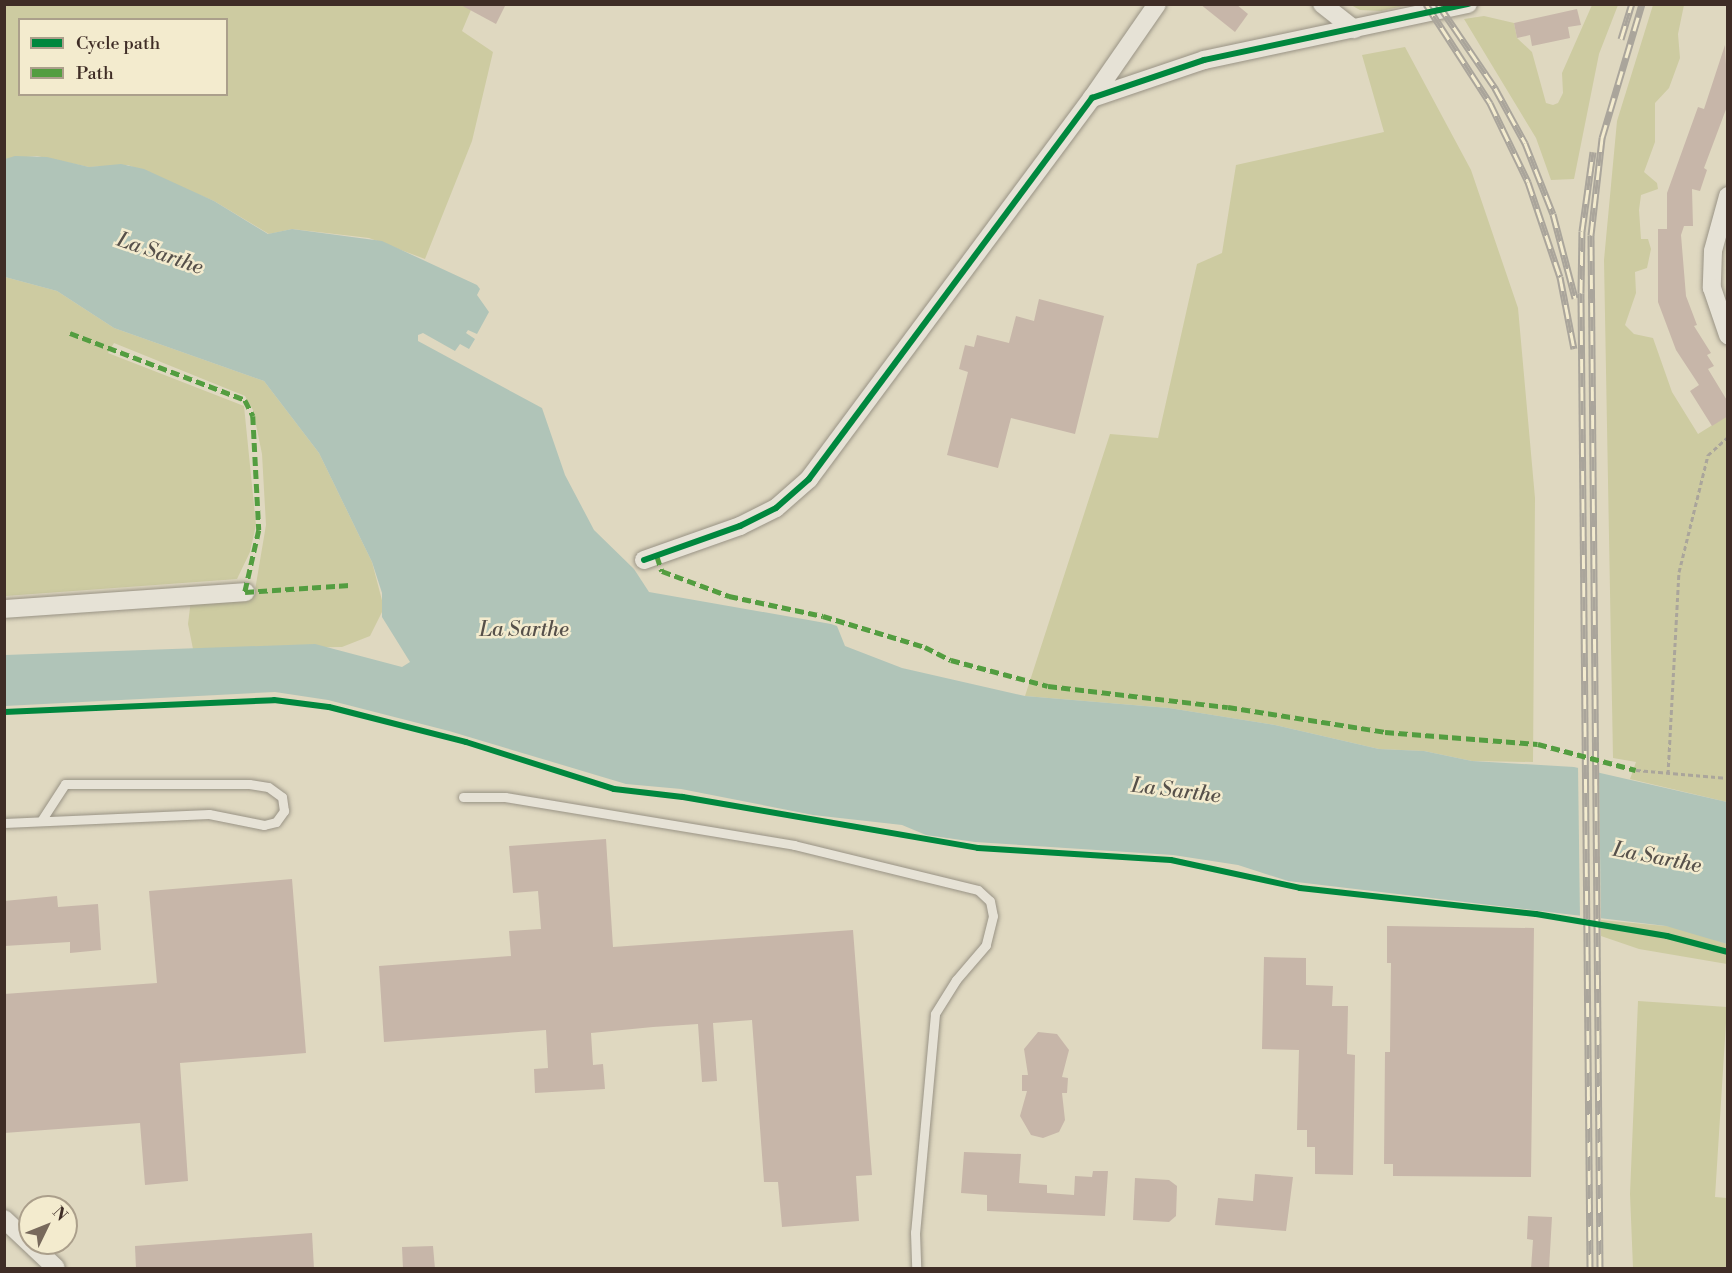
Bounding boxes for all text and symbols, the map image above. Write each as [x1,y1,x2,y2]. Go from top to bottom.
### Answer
legend [18,18,228,96]
text: Cycle path [76,32,160,55]
text: Path [76,62,114,85]
water label: La Sarthe [114,228,206,280]
water label: La Sarthe [479,617,569,643]
water label: La Sarthe [1130,773,1222,809]
water label: La Sarthe [1611,837,1703,879]
north arrow [18,1195,78,1255]
text: N [48,1203,71,1226]

